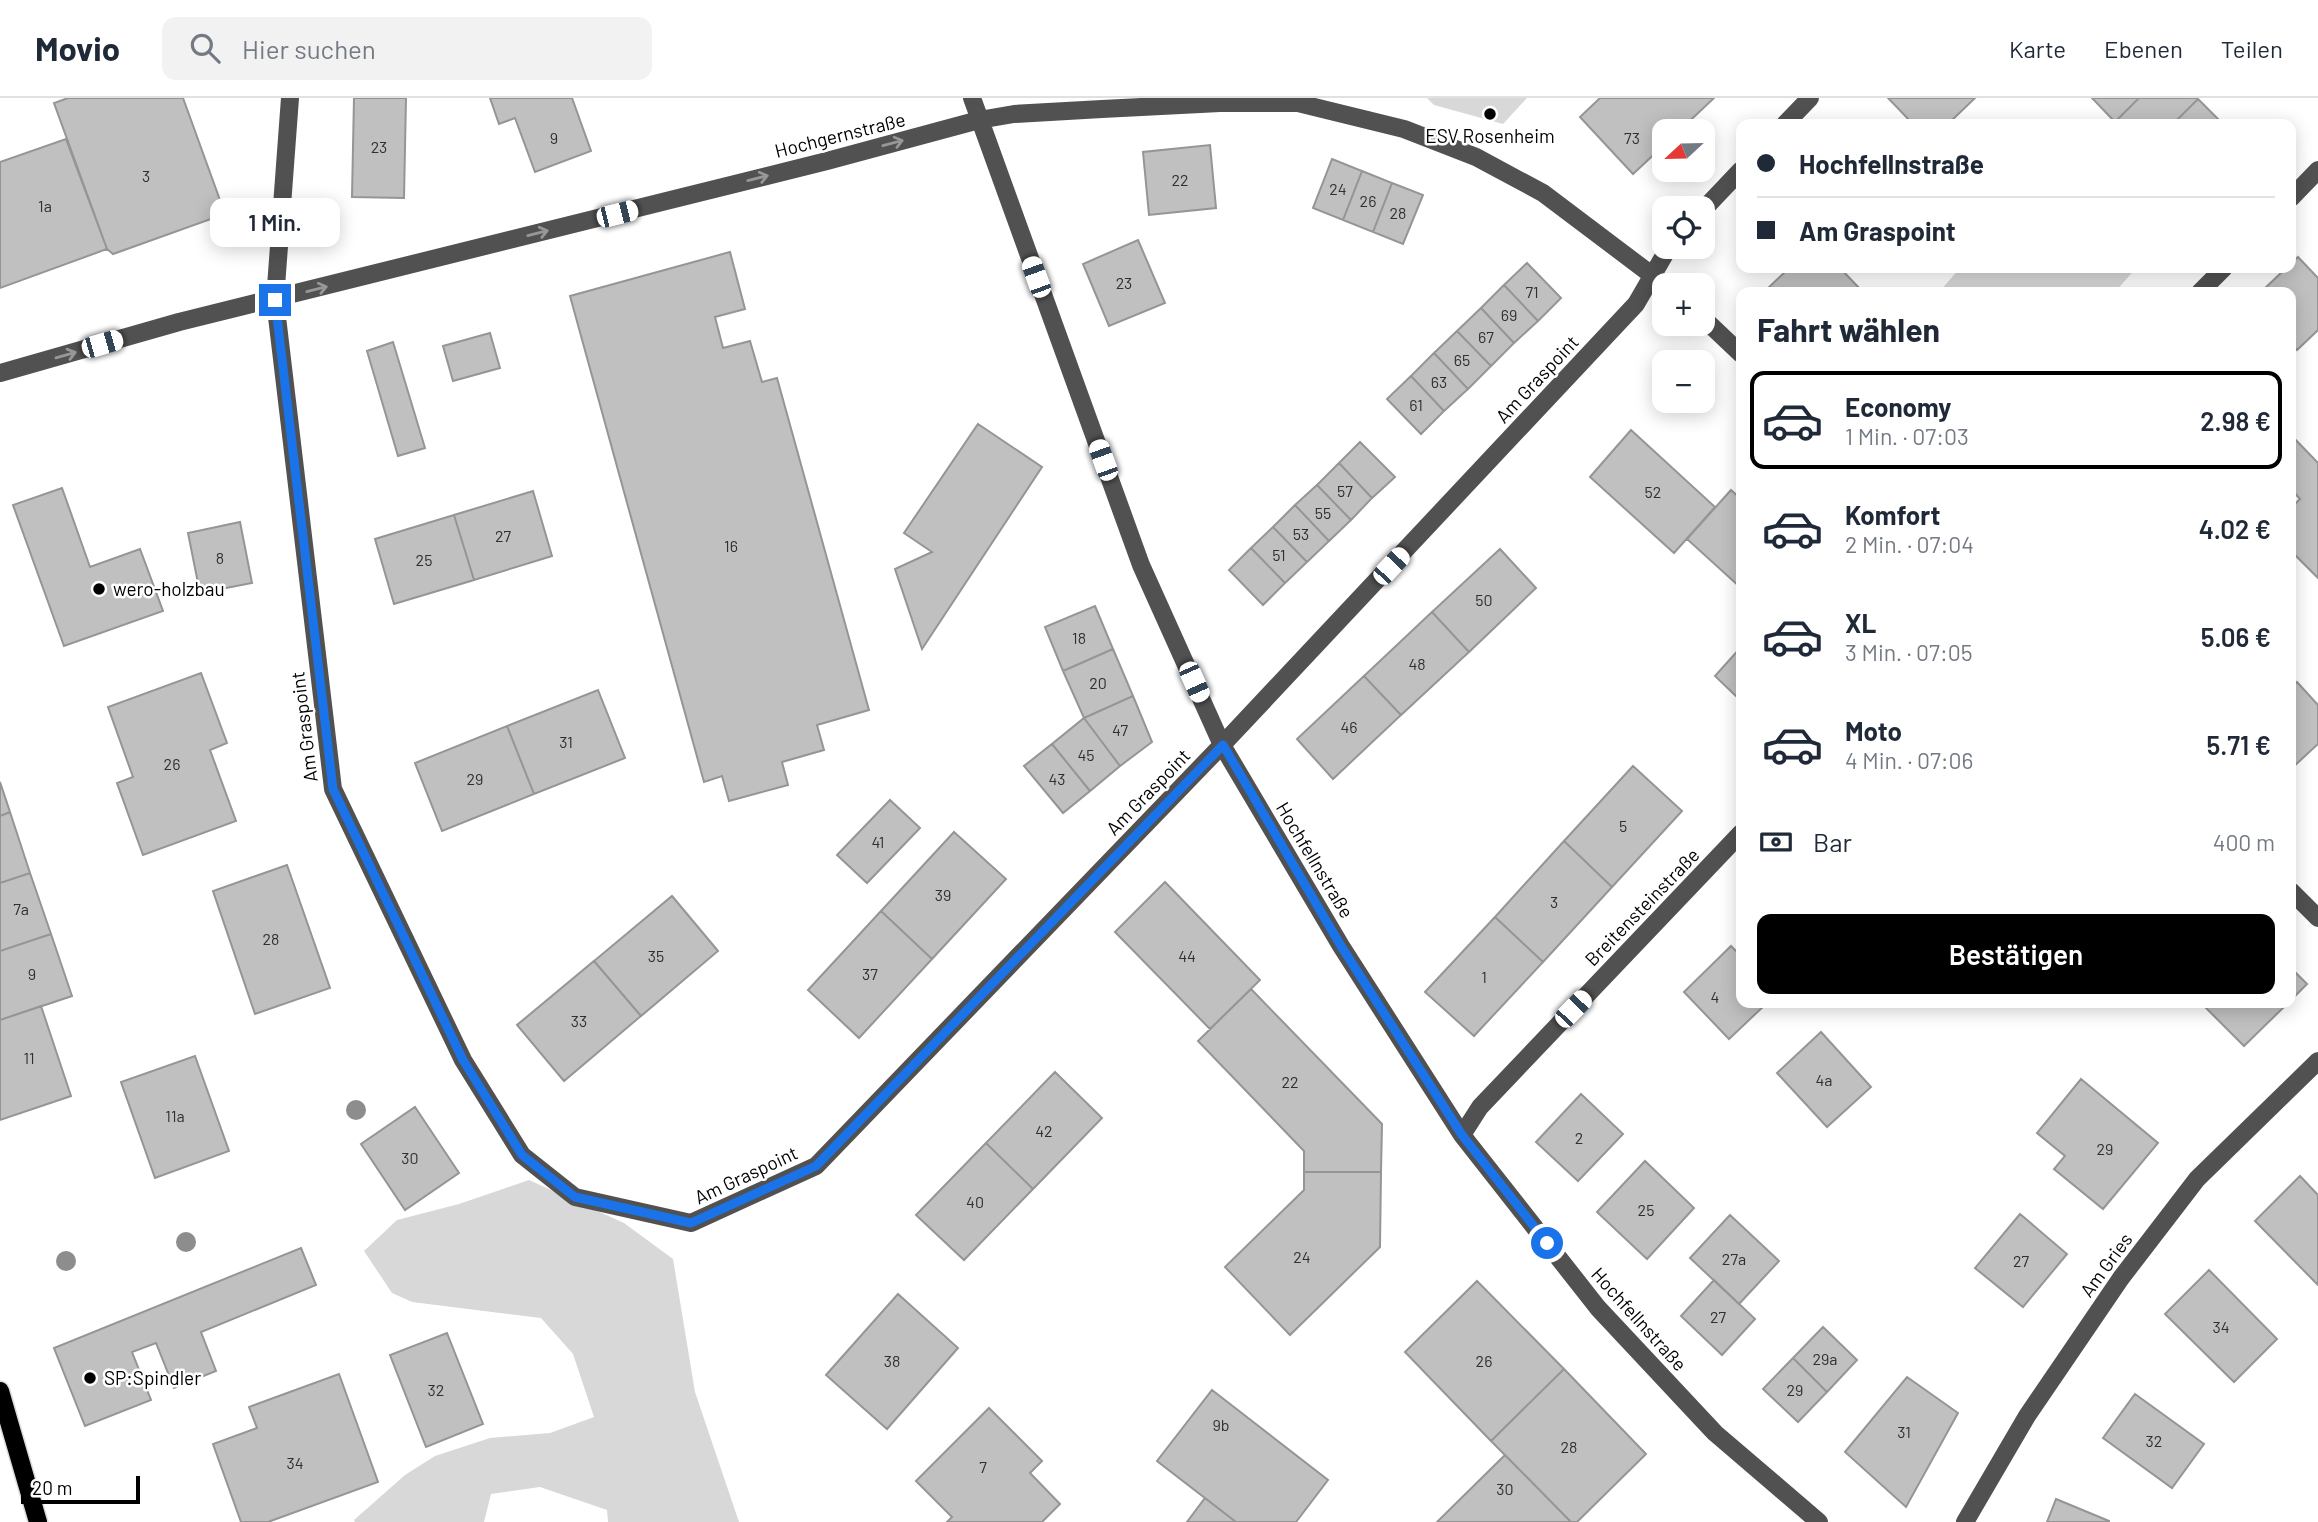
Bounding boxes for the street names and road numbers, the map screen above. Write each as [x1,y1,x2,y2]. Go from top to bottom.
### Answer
street label: Hochgernstraße [772,107,908,162]
street label: Am Graspoint [1490,330,1583,427]
street label: Am Graspoint [285,671,322,784]
street label: Am Graspoint [1101,744,1195,840]
street label: Hochfellnstraße [1272,798,1359,922]
street label: Breitensteinstraße [1580,843,1704,970]
street label: Am Graspoint [691,1141,801,1208]
street label: Am Gries [2075,1228,2137,1301]
street label: Hochfellnstraße [1587,1262,1692,1375]

